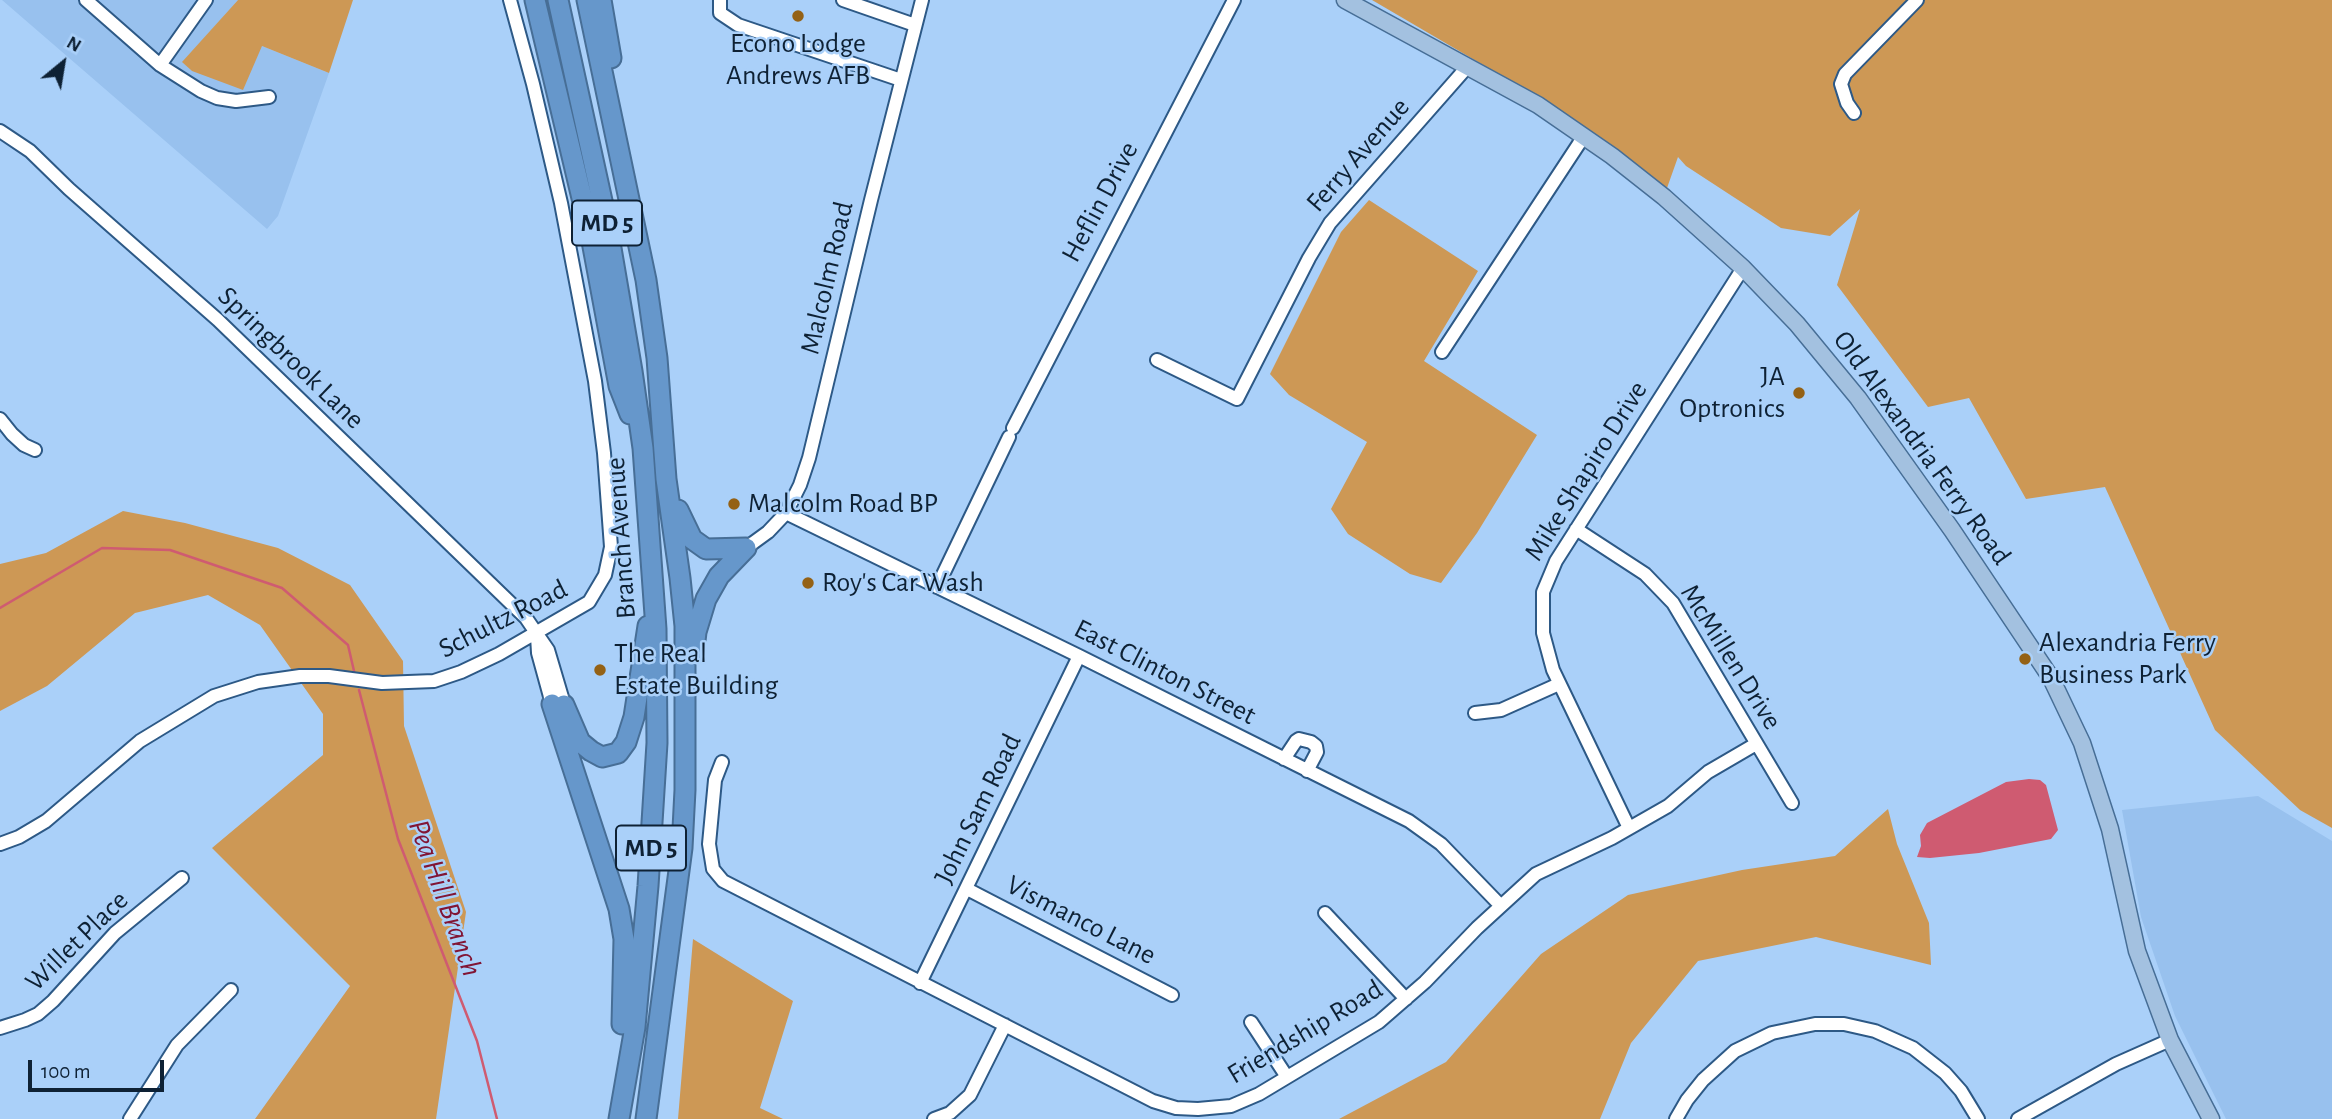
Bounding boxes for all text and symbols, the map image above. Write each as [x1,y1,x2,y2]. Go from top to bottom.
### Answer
marker: Econo Lodge Andrews AFB [790,8,806,24]
place label: Econo Lodge Andrews AFB [726,27,870,93]
north arrow [28,28,98,98]
text: N [63,33,84,56]
street label: Ferry Avenue [1299,91,1417,219]
street label: Heflin Drive [1054,136,1146,268]
street label: Malcolm Road [793,198,861,358]
road number: MD 5 [572,200,642,246]
street label: Springbrook Lane [211,280,371,436]
street label: Old Alexandria Ferry Road [1826,324,2018,572]
place label: JA Optronics [1679,360,1785,426]
street label: Mike Shapiro Drive [1517,375,1655,567]
marker: JA Optronics [1791,385,1807,401]
street label: Branch Avenue [599,456,643,620]
place label: Malcolm Road BP [748,487,938,521]
marker: Malcolm Road BP [726,496,742,512]
place label: Roy's Car Wash [822,566,984,600]
street label: Schultz Road [433,572,573,666]
marker: Roy's Car Wash [800,575,816,591]
street label: McMillen Drive [1673,578,1789,736]
street label: East Clinton Street [1069,612,1261,732]
place label: Alexandria Ferry Business Park [2039,626,2216,692]
place label: The Real Estate Building [614,637,778,703]
marker: Alexandria Ferry Business Park [2017,651,2033,667]
marker: The Real Estate Building [592,662,608,678]
street label: John Sam Road [927,728,1029,890]
water label: Pea Hill Branch [400,815,490,981]
road number: MD 5 [616,826,686,870]
street label: Vismanco Lane [1001,868,1161,972]
street label: Willet Place [19,884,135,998]
street label: Friendship Road [1221,973,1389,1091]
scale bar [32,1046,168,1090]
text: 100 m [41,1061,91,1082]

